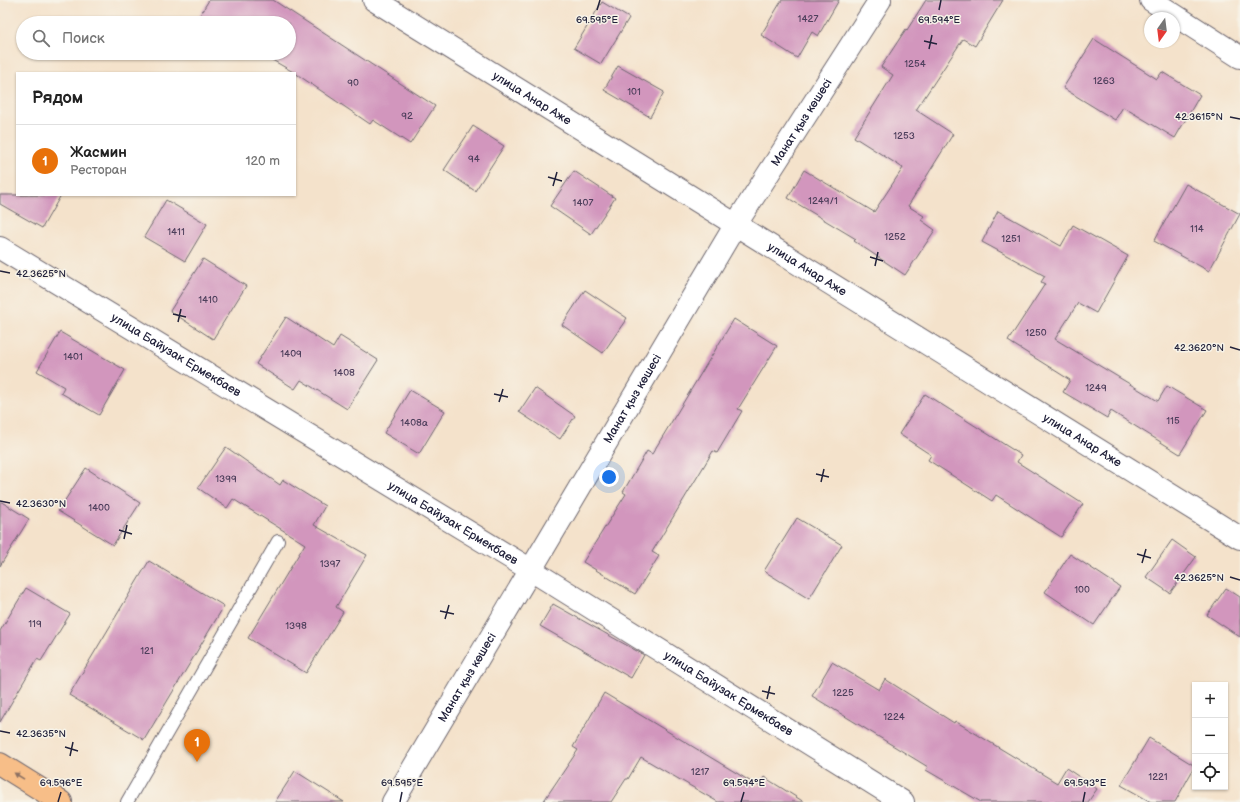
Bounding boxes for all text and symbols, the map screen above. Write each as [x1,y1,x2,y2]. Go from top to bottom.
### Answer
north arrow [1144,12,1180,48]
house number: 1427 [798,13,818,25]
text: 69.595°E [576,14,618,26]
text: 69.594°E [918,14,961,26]
search box [16,16,296,60]
icon: search [30,27,52,49]
text: Поиск [62,29,105,48]
house number: 1254 [904,58,926,70]
street label: улица Анар Аже [490,68,574,129]
house number: 1263 [1093,75,1115,87]
street label: Манат қыз көшесі [768,76,835,169]
house number: 90 [347,77,359,89]
house number: 101 [627,86,641,98]
text: Рядом [32,88,83,108]
house number: 92 [401,110,413,122]
text: 42.3615°N [1175,111,1223,123]
house number: 1253 [893,130,915,142]
text: Жасмин [70,143,127,162]
text: 1 [42,153,48,169]
text: 120 m [245,153,280,169]
house number: 94 [468,153,480,165]
text: Ресторан [70,162,127,178]
house number: 1249/1 [808,195,838,207]
house number: 1407 [573,197,593,209]
house number: 114 [1190,223,1204,235]
house number: 1411 [167,226,185,238]
house number: 1252 [884,231,906,243]
house number: 1251 [1001,233,1021,245]
street label: улица Анар Аже [765,239,849,300]
text: 42.3625°N [16,268,66,280]
house number: 1410 [198,294,218,306]
street label: улица Байузак Ермекбаев [108,310,244,401]
house number: 1250 [1025,327,1047,339]
text: 42.3620°N [1174,342,1224,354]
house number: 1409 [280,348,302,360]
house number: 1401 [63,351,83,363]
street label: Манат қыз көшесі [600,352,665,446]
house number: 1408 [333,367,355,379]
house number: 1249 [1085,382,1107,394]
street label: улица Анар Аже [1040,410,1125,471]
house number: 115 [1166,415,1180,427]
house number: 1408а [400,417,428,429]
your location [599,467,619,487]
house number: 1399 [215,473,237,485]
street label: улица Байузак Ермекбаев [385,478,521,569]
text: 42.3630°N [16,498,66,510]
house number: 1400 [88,502,110,514]
house number: 1397 [320,558,340,570]
text: 42.3625°N [1174,572,1224,584]
house number: 100 [1074,584,1090,596]
house number: 119 [28,618,42,630]
house number: 1398 [285,620,307,632]
street label: Манат қыз көшесі [435,630,500,725]
house number: 121 [140,645,154,657]
street label: улица Байузак Ермекбаев [661,648,796,740]
map controls [1192,682,1228,790]
button: + [1192,682,1228,718]
house number: 1225 [832,687,854,699]
house number: 1224 [883,711,905,723]
button: − [1192,718,1228,754]
text: 42.3635°N [16,728,66,740]
pin: 1 [184,729,210,762]
button: locate [1192,754,1228,790]
house number: 1217 [691,766,709,778]
house number: 1221 [1148,771,1168,783]
one-way arrow [13,772,25,779]
text: 69.596°E [40,777,83,789]
text: 69.595°E [381,777,423,789]
text: 69.594°E [723,777,766,789]
text: 69.593°E [1064,777,1107,789]

